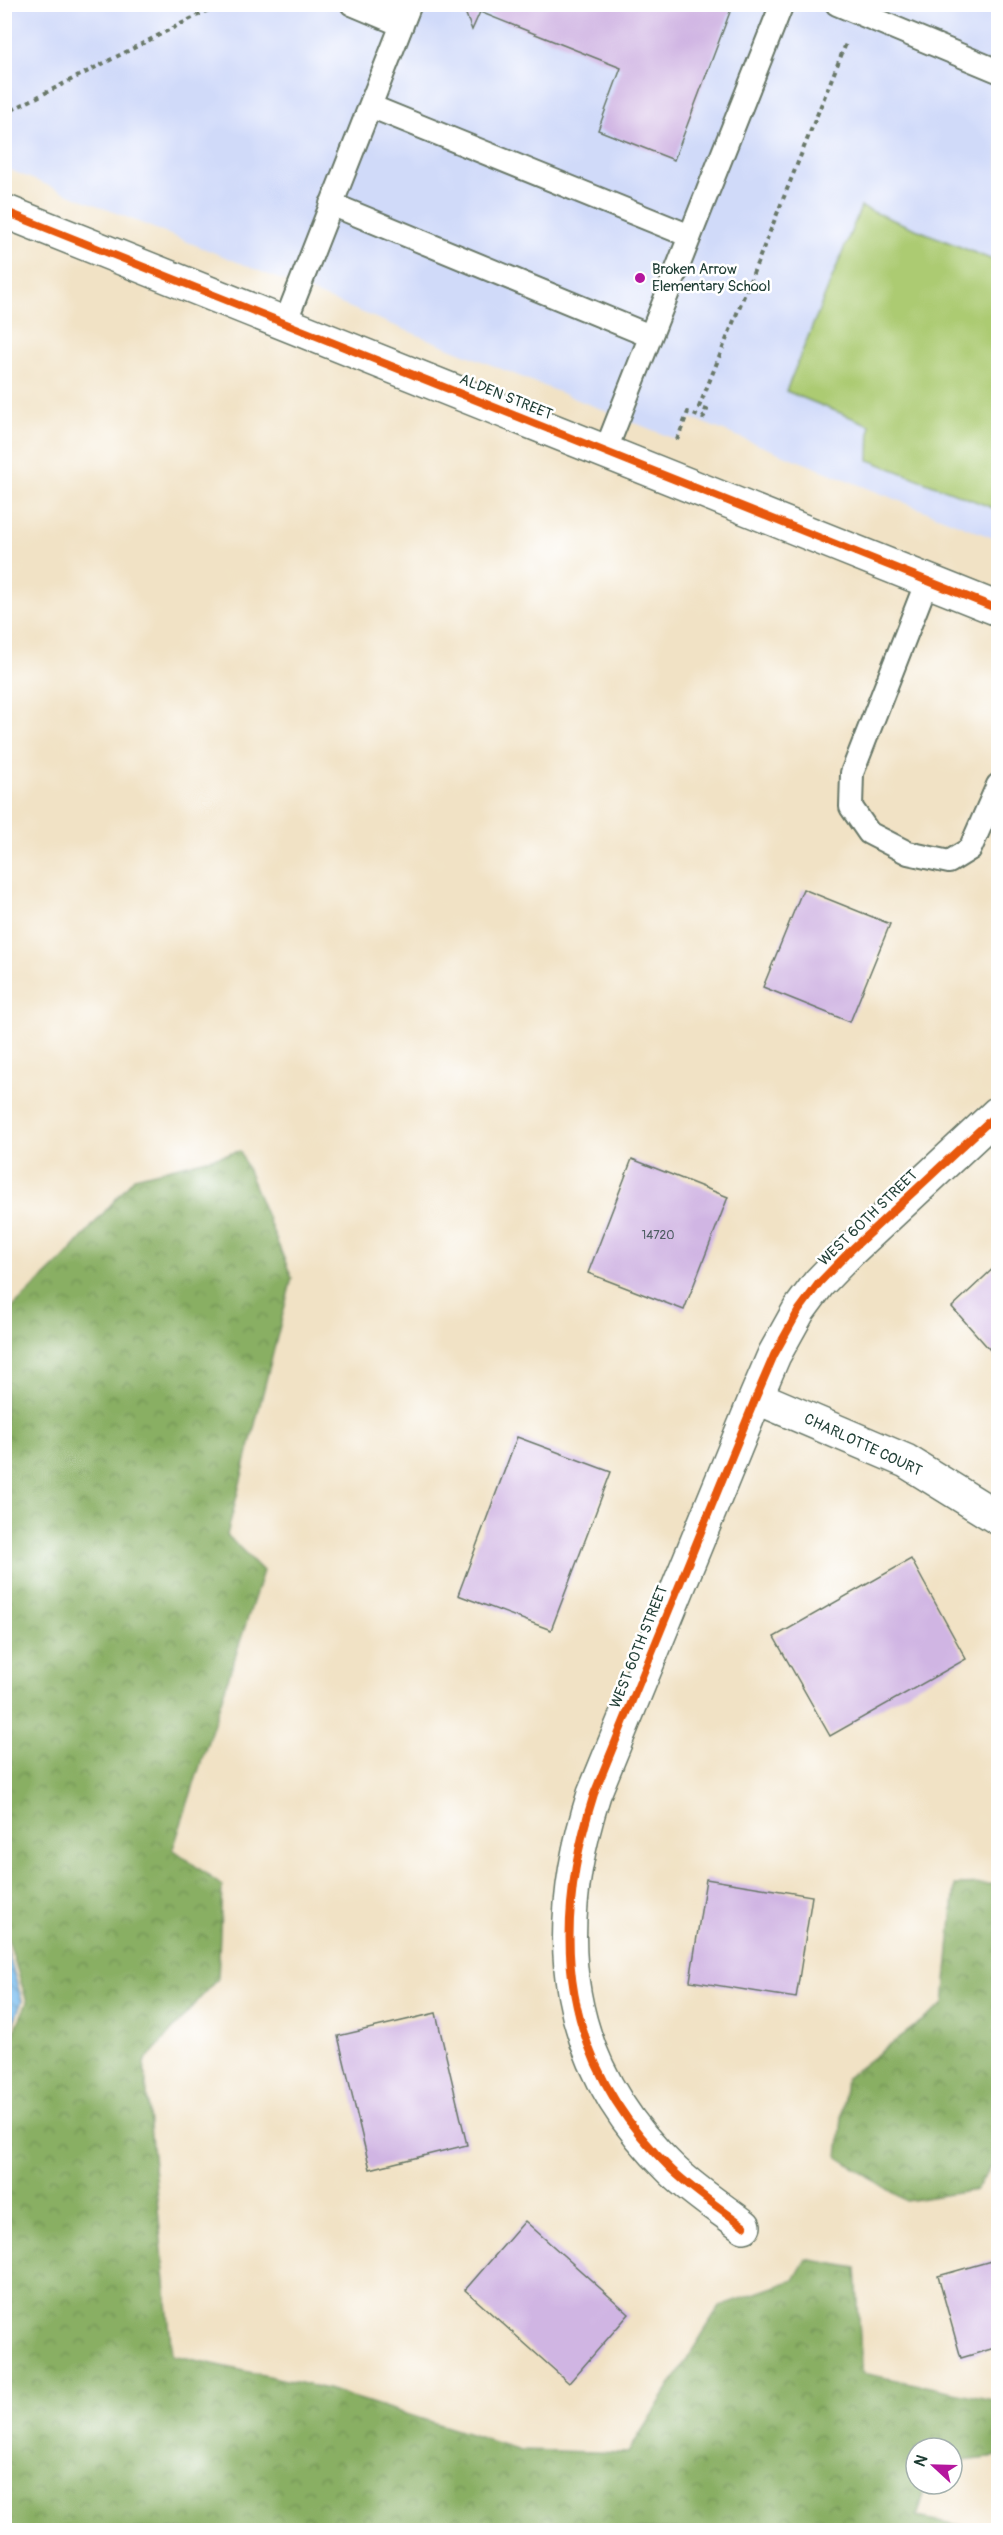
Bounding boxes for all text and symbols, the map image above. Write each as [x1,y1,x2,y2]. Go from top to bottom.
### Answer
place label: Broken Arrow Elementary School [652,260,771,296]
marker: Broken Arrow Elementary School [633,271,647,285]
street label: ALDEN STREET [457,370,555,424]
street label: WEST 60TH STREET [814,1166,922,1270]
house number: 14720 [642,1228,674,1243]
street label: CHARLOTTE COURT [801,1409,925,1481]
street label: WEST 60TH STREET [606,1583,672,1711]
north arrow [904,2436,964,2496]
text: N [910,2452,932,2470]

